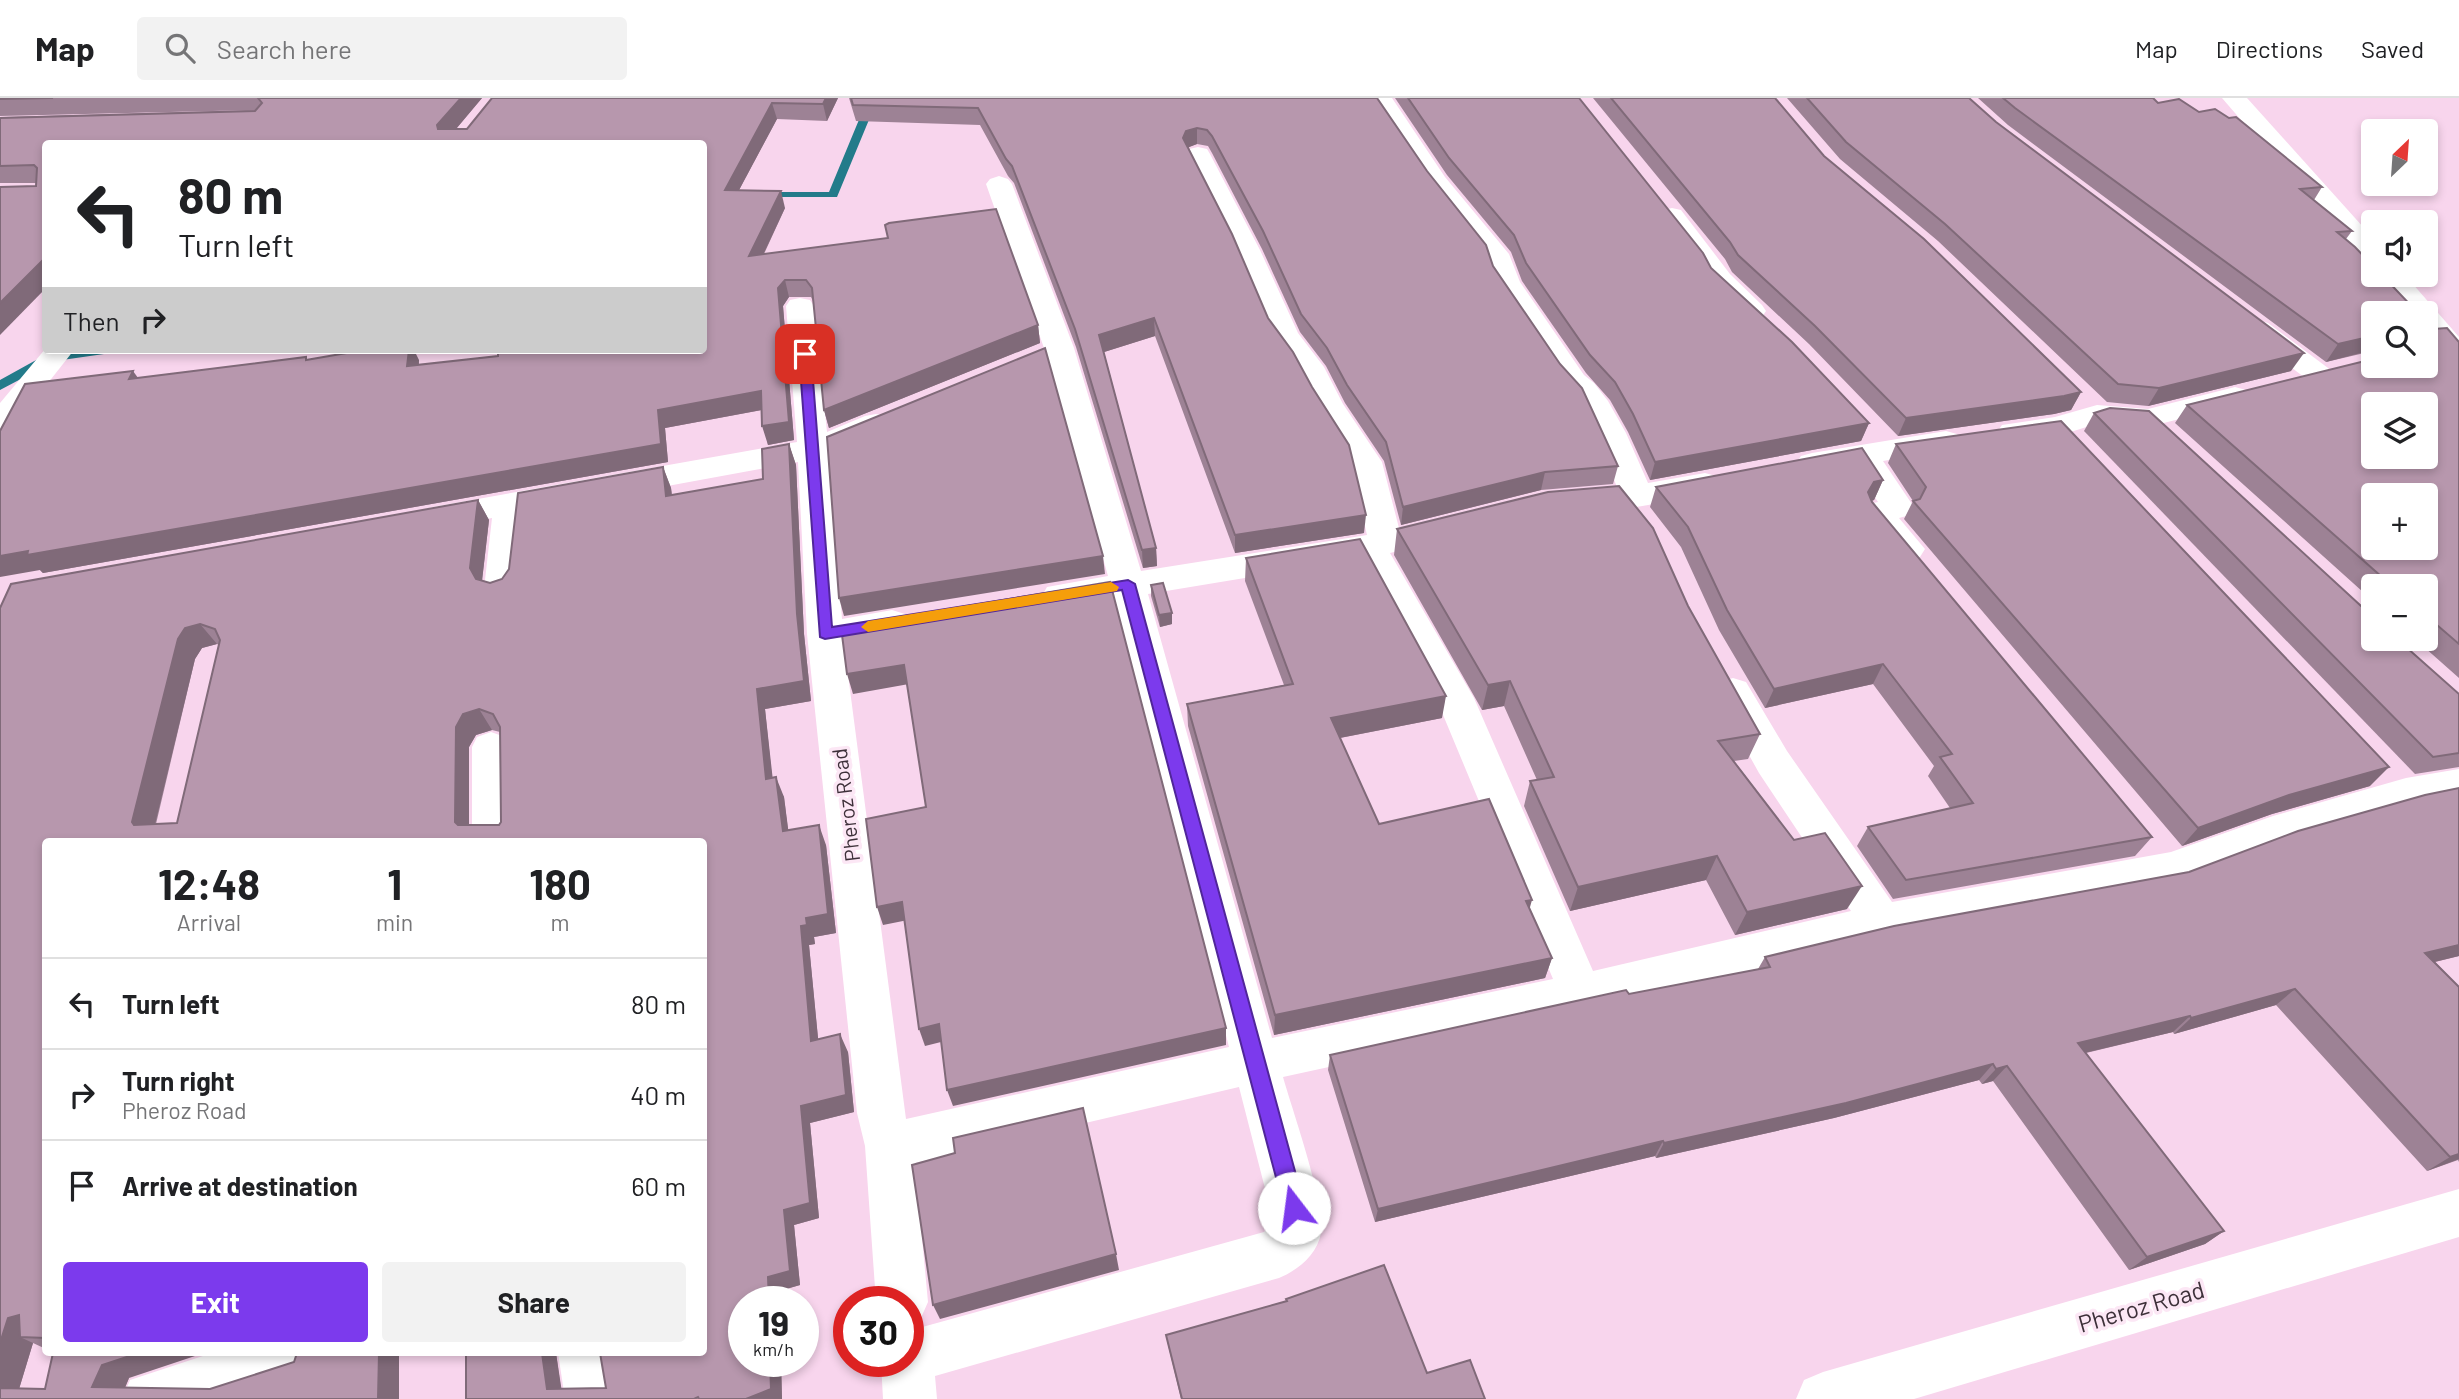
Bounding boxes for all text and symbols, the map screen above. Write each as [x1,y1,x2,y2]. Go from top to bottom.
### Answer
search box [137,17,627,80]
text: Map [35,28,95,68]
icon: search [161,29,199,67]
text: Search here [217,33,352,64]
text: Map [2135,34,2178,63]
text: Directions [2216,34,2323,63]
text: Saved [2361,34,2424,63]
north arrow [2361,119,2438,196]
map controls [2361,119,2438,651]
text: 80 m [178,165,283,224]
icon: left [63,168,154,259]
button: sound [2361,210,2438,287]
text: Turn left [178,225,295,263]
icon: right [134,301,172,339]
button: search [2361,301,2438,378]
text: Then [63,305,120,336]
pin [775,324,835,384]
icon: arrive [786,335,824,373]
button: layers [2361,392,2438,469]
button: + [2361,483,2438,560]
button: − [2361,574,2438,651]
street label: Pheroz Road [826,747,864,863]
text: 12:48 [158,858,260,908]
text: 1 [387,858,402,908]
text: 180 [529,858,591,908]
text: Arrival [177,908,241,936]
text: min [376,908,413,936]
text: m [551,908,570,936]
icon: left [63,985,101,1023]
text: Turn left [122,988,220,1019]
text: 80 m [631,988,686,1019]
text: Turn right [122,1065,235,1096]
icon: right [63,1076,101,1114]
text: 40 m [630,1079,686,1110]
text: Pheroz Road [122,1096,247,1124]
icon: arrive [63,1167,101,1205]
text: Arrive at destination [122,1170,358,1201]
text: 60 m [631,1170,686,1201]
position arrow [1257,1171,1331,1245]
button: Exit [63,1262,368,1342]
button: Share [382,1262,686,1342]
street label: Pheroz Road [2075,1274,2207,1338]
speed limit sign: 30 [833,1286,924,1377]
text: 19 [758,1301,789,1343]
text: km/h [753,1338,794,1360]

